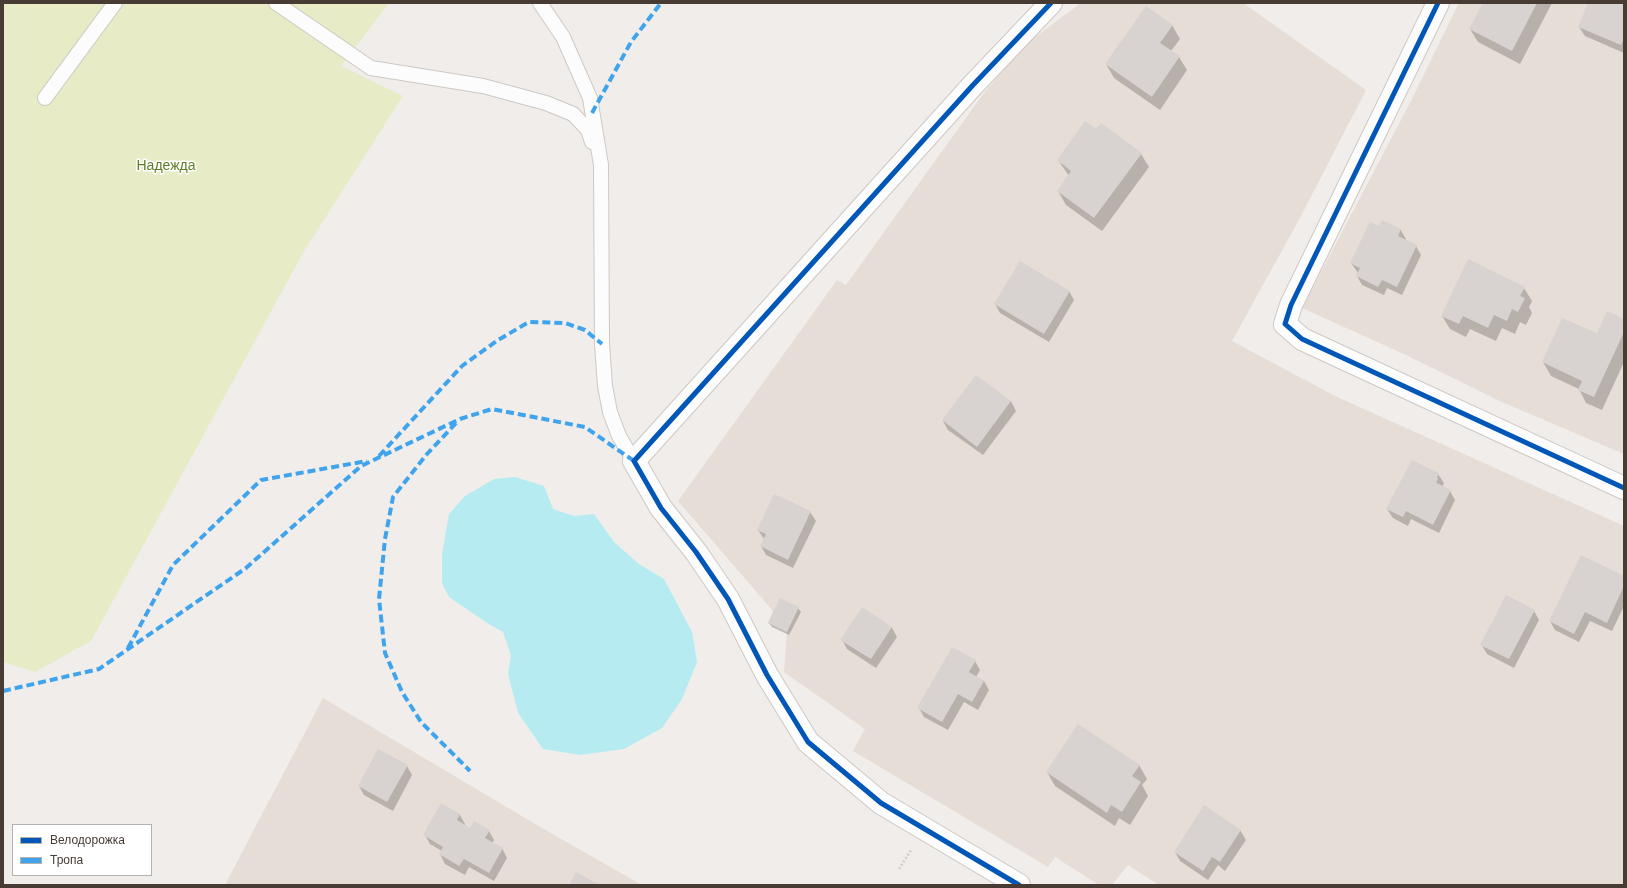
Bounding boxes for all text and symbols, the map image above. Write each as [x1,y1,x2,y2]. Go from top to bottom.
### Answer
park label: Надежда [136,158,196,174]
legend [12,824,152,876]
text: Велодорожка [50,833,125,847]
text: Тропа [50,853,83,867]

